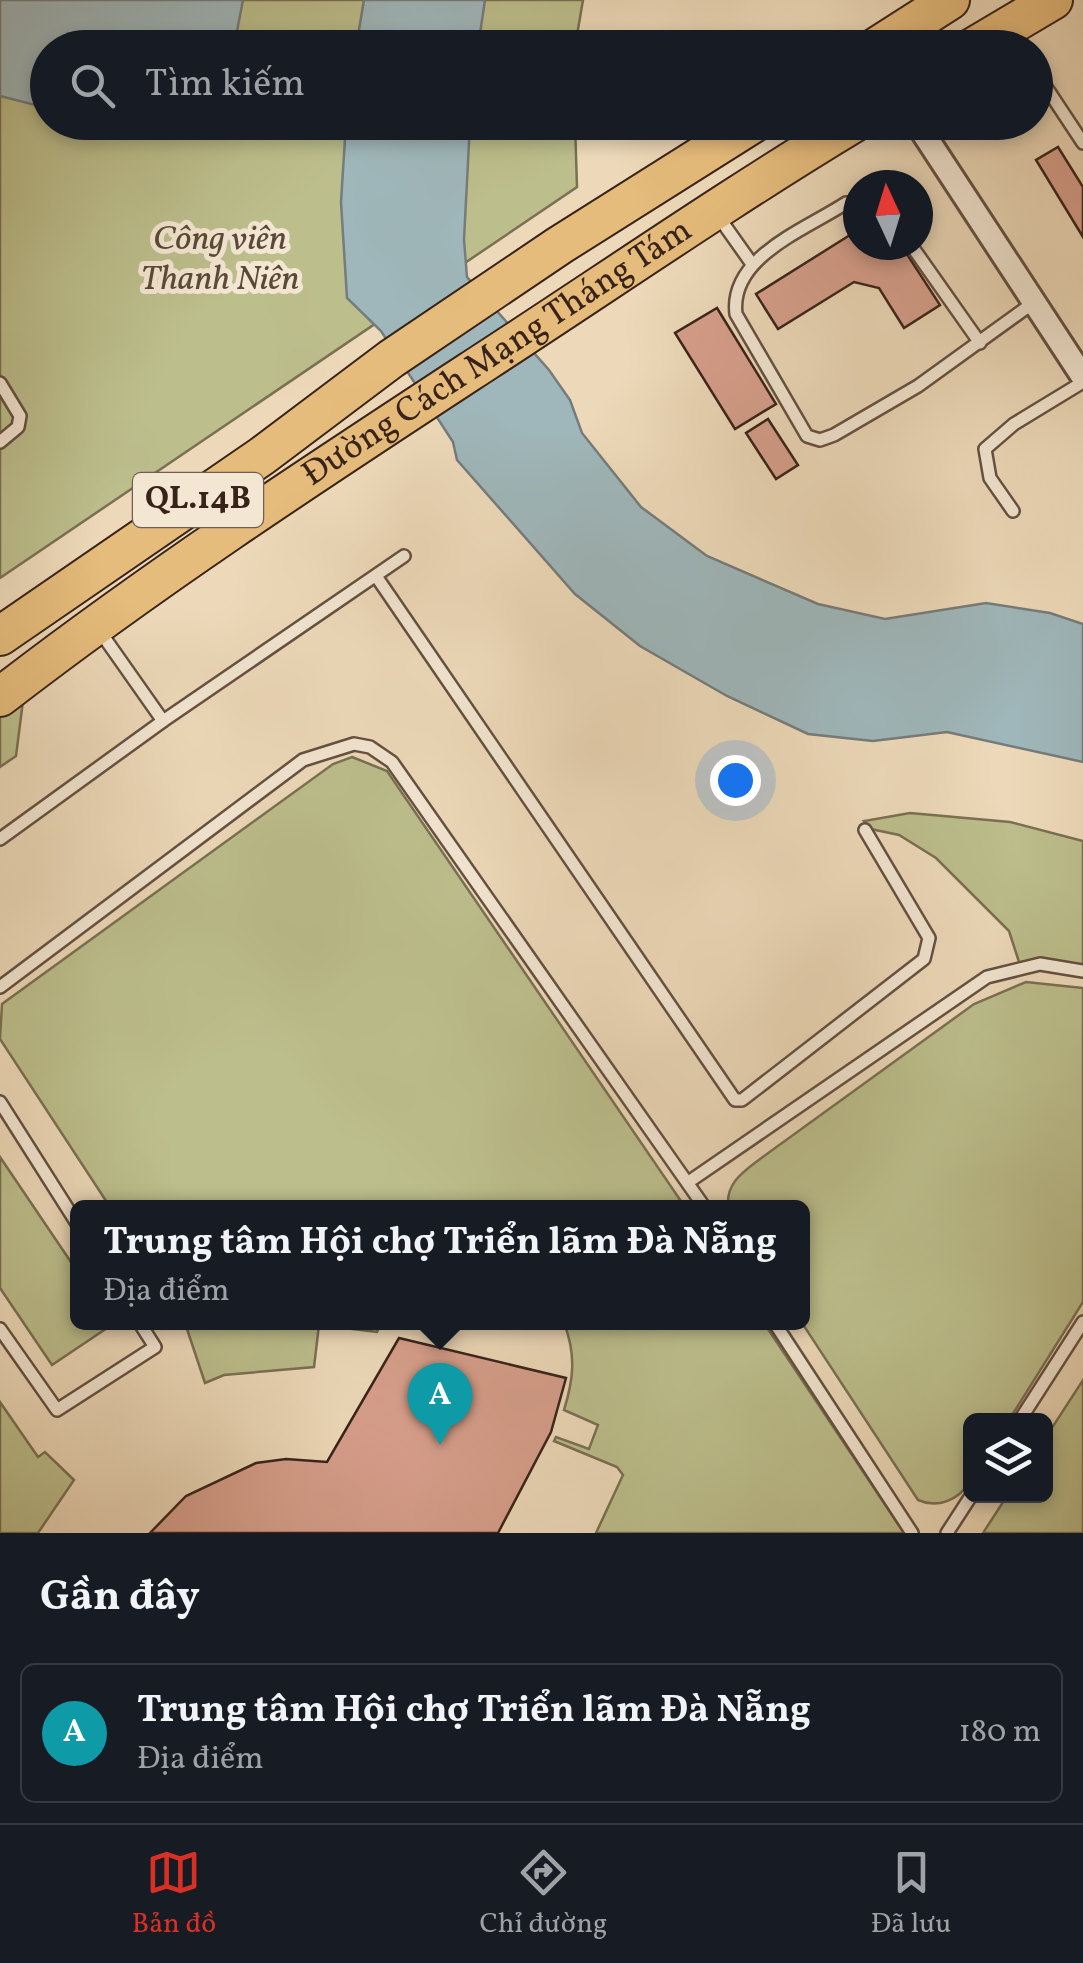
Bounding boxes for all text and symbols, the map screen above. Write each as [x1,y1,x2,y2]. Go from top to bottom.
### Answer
search box [30,30,1053,140]
icon: search [65,58,120,113]
text: Tìm kiếm [145,59,305,112]
north arrow [843,170,933,260]
street label: Đường Cách Mạng Tháng Tám [293,207,702,499]
park label: Công viên Thanh Niên [141,216,299,304]
road number: QL.14B [133,473,263,527]
your location [710,755,761,806]
popup [70,1200,810,1330]
text: Trung tâm Hội chợ Triển lãm Đà Nẵng [103,1217,777,1270]
text: Địa điểm [103,1270,230,1314]
pin: A [408,1362,472,1445]
map controls [963,1413,1053,1503]
button: layers [963,1413,1053,1503]
text: Gần đây [40,1569,200,1628]
text: Trung tâm Hội chợ Triển lãm Đà Nẵng [137,1685,811,1738]
text: A [63,1711,86,1755]
text: 180 m [958,1711,1041,1755]
text: Địa điểm [137,1738,264,1782]
tab: Bản đồ [132,1845,216,1944]
tab: Chỉ đường [479,1845,607,1944]
tab: Đã lưu [871,1845,951,1944]

